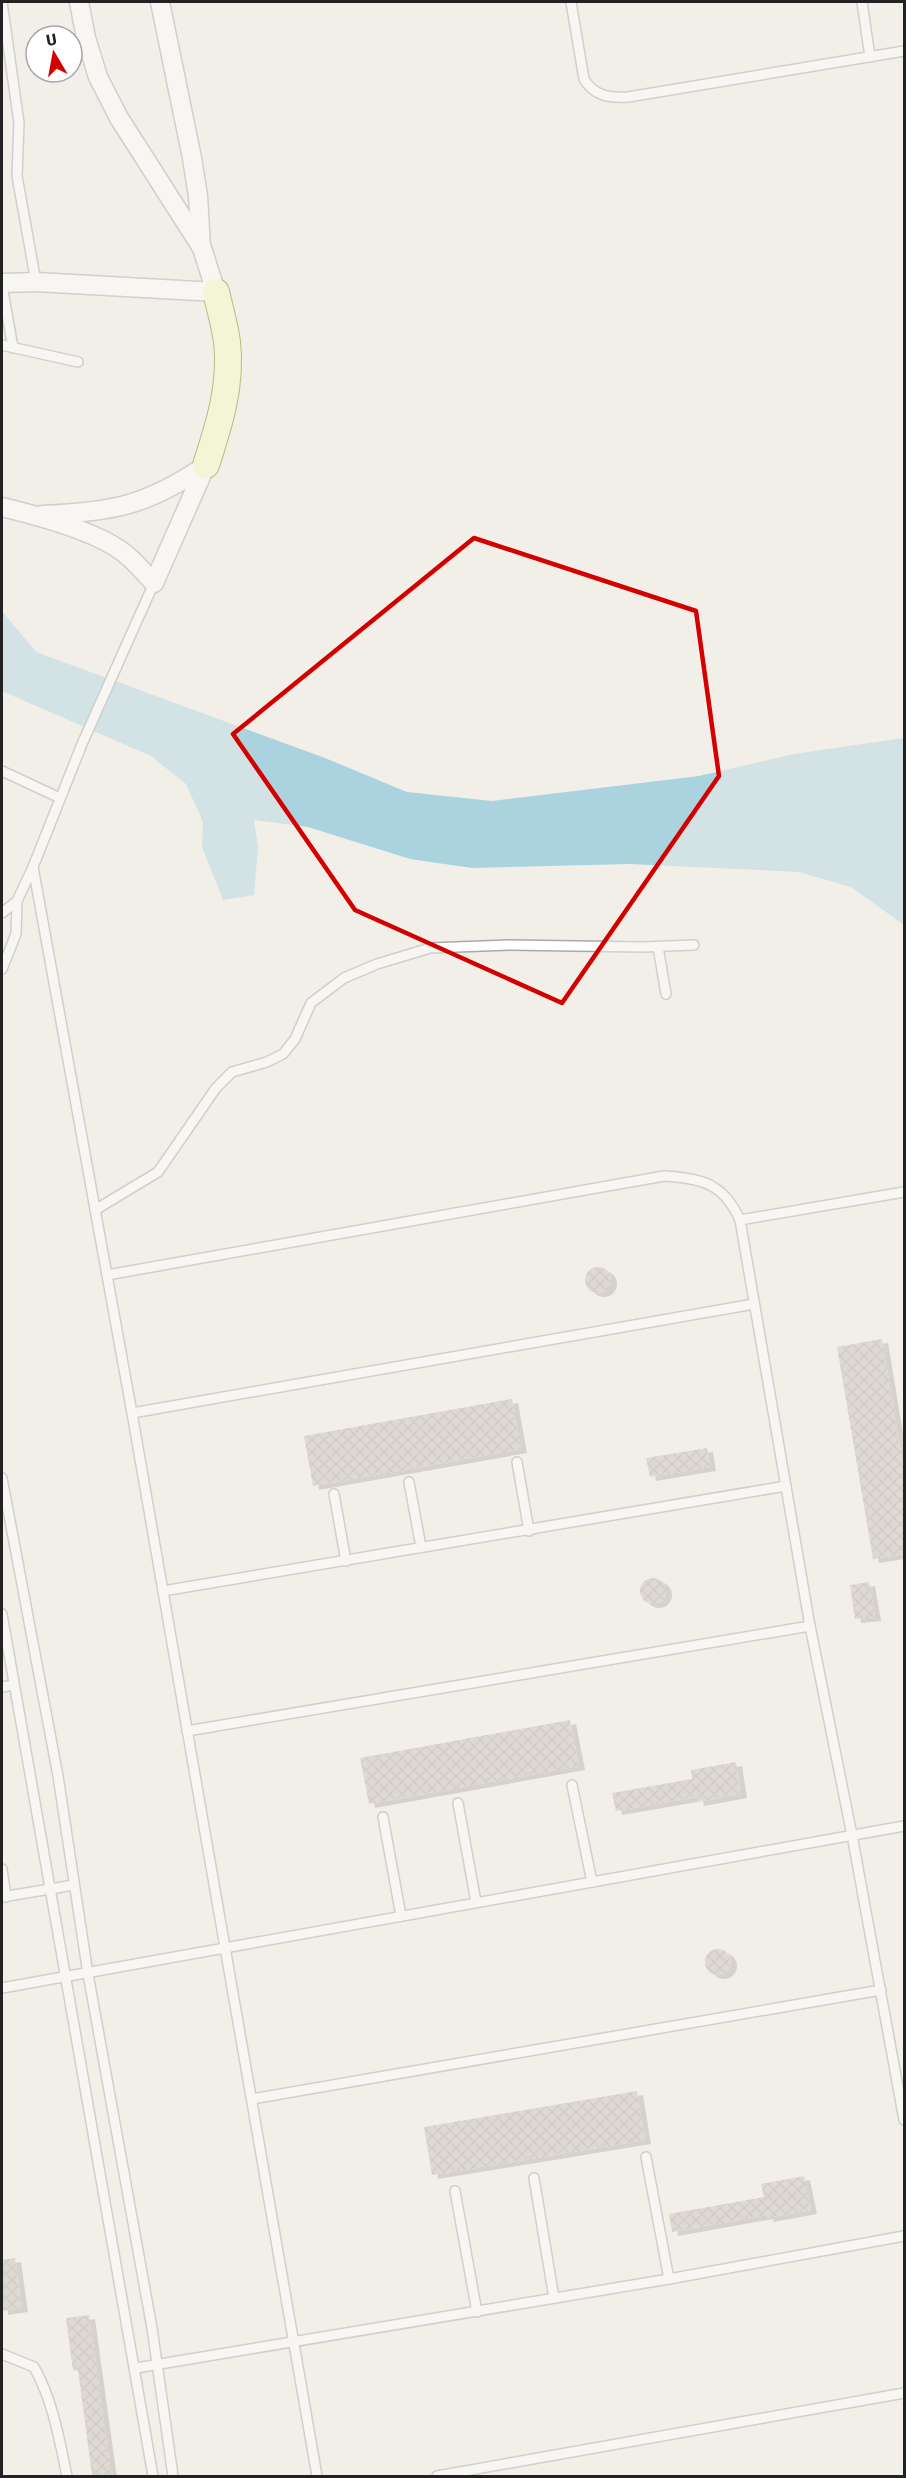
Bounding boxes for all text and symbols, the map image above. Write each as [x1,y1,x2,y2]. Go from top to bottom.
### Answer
north arrow [24,24,84,84]
text: U [45,29,58,50]

